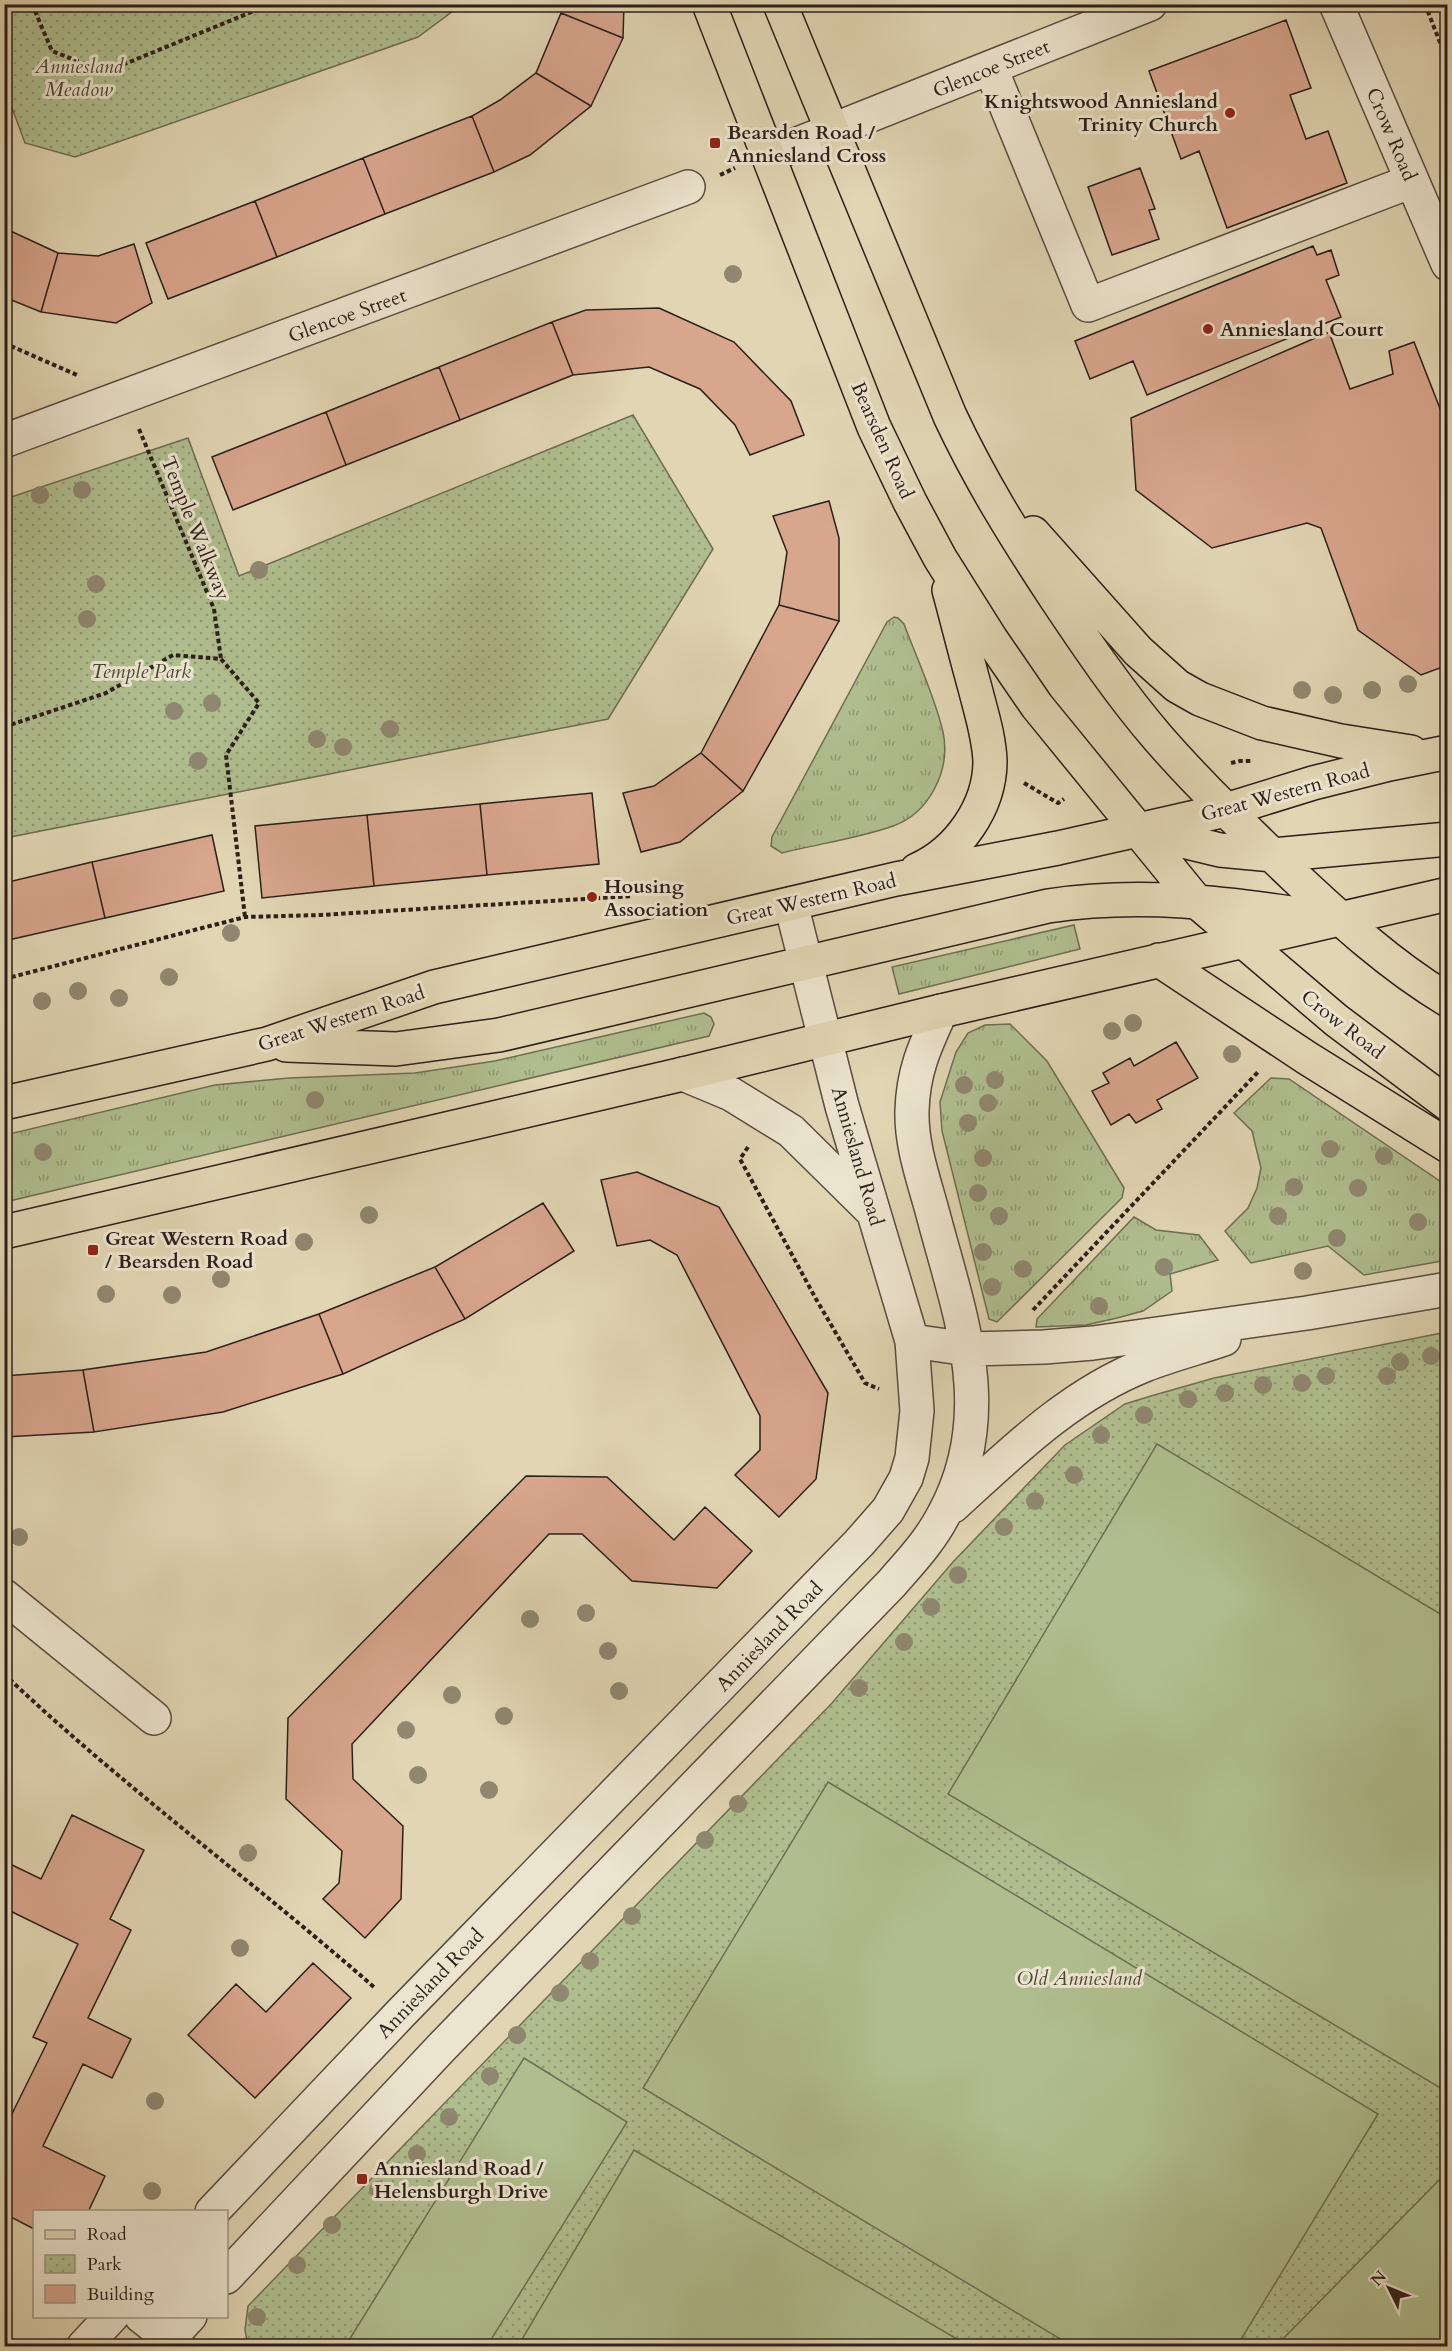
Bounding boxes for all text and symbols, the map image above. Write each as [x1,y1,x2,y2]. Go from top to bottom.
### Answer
street label: Glencoe Street [929,32,1054,104]
park label: Anniesland Meadow [34,53,125,103]
street label: Crow Road [1360,83,1423,185]
place label: Knightswood Anniesland Trinity Church [984,88,1219,138]
marker: Knightswood Anniesland Trinity Church [1223,106,1237,120]
place label: Bearsden Road / Anniesland Cross [727,119,886,169]
marker: Bearsden Road / Anniesland Cross [708,136,722,150]
street label: Glencoe Street [284,281,411,349]
place label: Anniesland Court [1220,316,1383,343]
marker: Anniesland Court [1201,322,1215,336]
street label: Bearsden Road [845,377,921,503]
street label: Temple Walkway [154,452,237,604]
park label: Temple Park [91,658,191,685]
street label: Great Western Road [1198,757,1373,828]
street label: Great Western Road [723,867,899,932]
place label: Housing Association [604,873,709,923]
marker: Housing Association [585,890,599,904]
street label: Great Western Road [254,979,428,1058]
street label: Crow Road [1295,983,1390,1066]
street label: Anniesland Road [825,1083,890,1229]
place label: Great Western Road / Bearsden Road [105,1225,288,1275]
marker: Great Western Road / Bearsden Road [86,1243,100,1257]
street label: Anniesland Road [710,1575,829,1697]
street label: Anniesland Road [371,1922,490,2044]
park label: Old Anniesland [1017,1965,1143,1992]
place label: Anniesland Road / Helensburgh Drive [374,2155,548,2205]
marker: Anniesland Road / Helensburgh Drive [355,2172,369,2186]
legend [33,2210,228,2318]
text: Road [87,2222,127,2247]
text: Park [87,2252,122,2277]
north arrow [1359,2258,1419,2318]
text: N [1366,2266,1392,2291]
text: Building [87,2282,155,2307]

